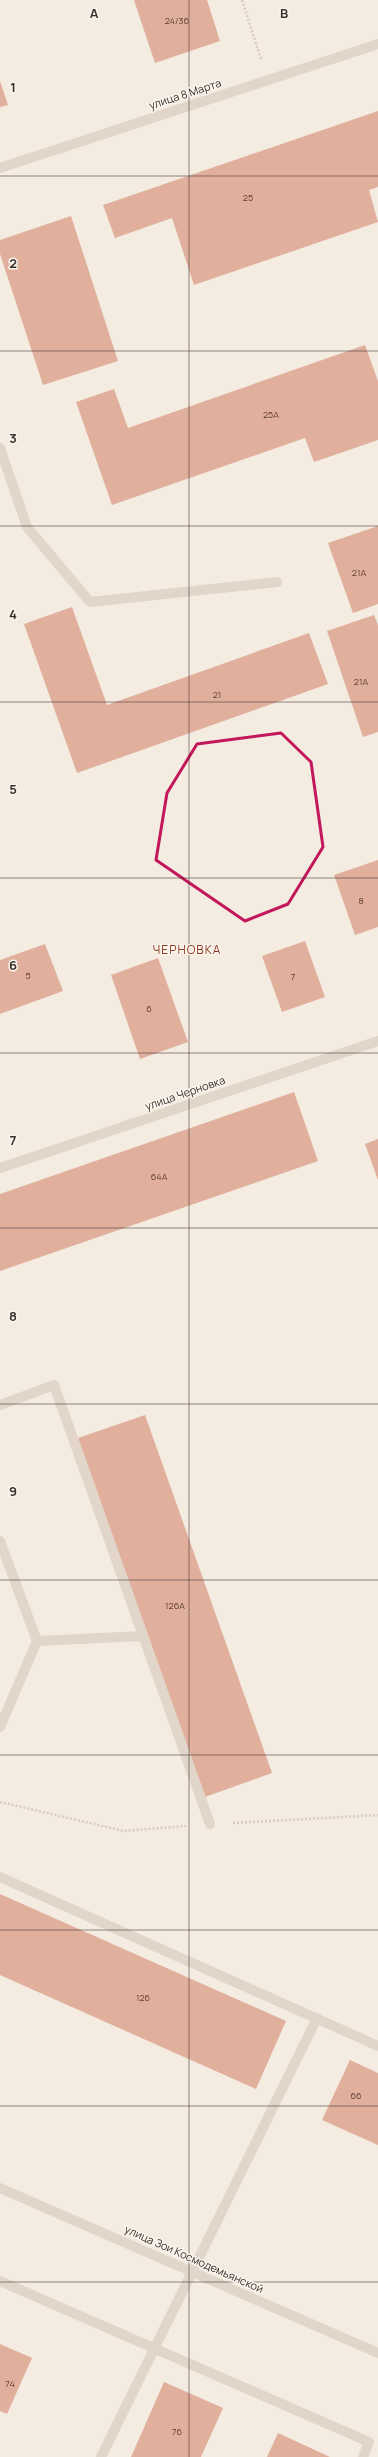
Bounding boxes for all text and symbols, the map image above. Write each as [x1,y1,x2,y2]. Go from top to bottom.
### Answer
text: A [90,4,99,22]
text: B [280,4,288,22]
house number: 24/36 [165,14,190,27]
street label: улица 8 Марта [147,75,223,112]
text: 1 [10,78,16,96]
house number: 25 [243,191,253,204]
text: 2 [9,254,17,272]
house number: 25А [263,408,279,421]
text: 3 [9,429,17,447]
house number: 21А [352,566,366,579]
text: 4 [9,605,17,623]
house number: 21А [354,675,368,688]
house number: 21 [213,688,221,701]
text: 5 [9,780,17,798]
house number: 8 [358,894,364,907]
district label: ЧЕРНОВКА [153,941,221,958]
text: 6 [9,956,17,974]
house number: 5 [25,969,31,982]
house number: 7 [291,970,296,983]
house number: 6 [146,1002,152,1015]
street label: улица Черновка [143,1072,227,1113]
text: 7 [10,1131,17,1149]
house number: 64А [151,1170,168,1183]
text: 8 [9,1307,17,1325]
text: 9 [9,1482,17,1500]
house number: 126А [165,1599,185,1612]
house number: 126 [136,1991,151,2004]
house number: 66 [350,2089,362,2102]
street label: улица Зои Космодемьянской [122,2221,266,2296]
house number: 74 [5,2377,15,2390]
house number: 76 [172,2425,182,2438]

